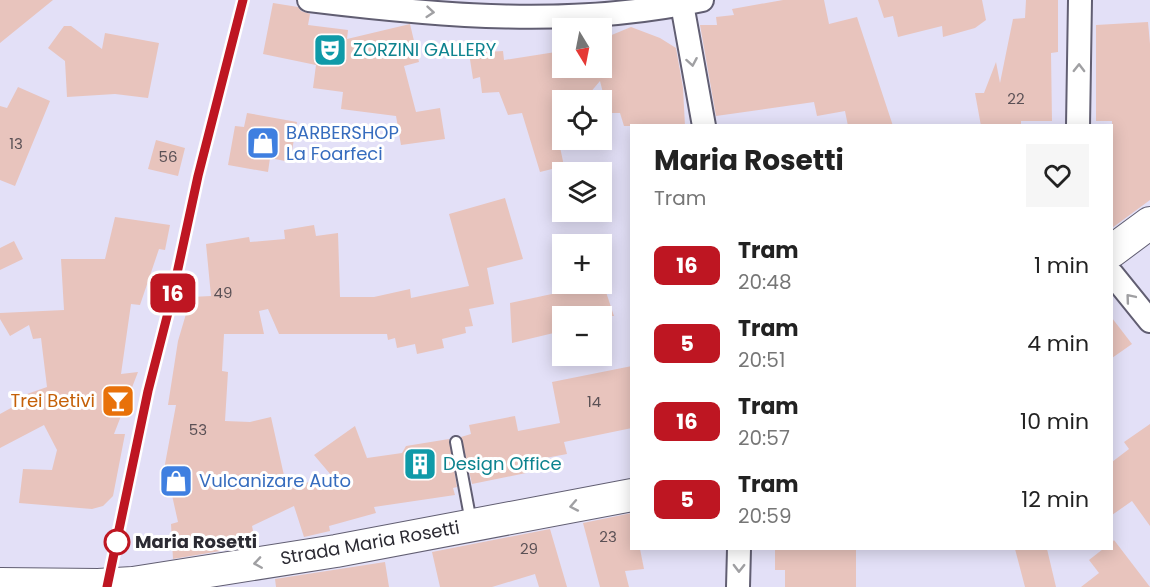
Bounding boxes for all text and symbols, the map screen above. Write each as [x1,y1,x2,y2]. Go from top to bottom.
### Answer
one-way arrow [426,5,435,18]
north arrow [552,18,612,78]
map controls [552,18,612,366]
theatre icon: ZORZINI GALLERY [312,32,348,68]
place label: ZORZINI GALLERY [353,37,497,62]
one-way arrow [686,57,698,67]
one-way arrow [1073,63,1085,72]
house number: 22 [1007,88,1025,109]
button: locate [552,90,612,150]
place label: BARBERSHOP La Foarfeci [286,120,399,166]
shop icon: BARBERSHOP La Foarfeci [245,125,281,161]
house number: 13 [9,133,23,154]
text: Maria Rosetti [654,141,844,180]
button: heart [1026,144,1089,207]
house number: 56 [159,146,177,167]
button: layers [552,162,612,222]
text: Tram [654,184,706,212]
button: + [552,234,612,294]
text: Tram [738,235,799,266]
text: 1 min [1034,250,1089,281]
text: 16 [676,251,698,280]
text: 20:48 [738,268,792,296]
line badge: 16 [146,274,200,312]
text: 16 [162,279,184,308]
house number: 49 [214,282,232,303]
one-way arrow [1127,293,1138,304]
button: − [552,306,612,366]
text: Tram [738,313,799,344]
text: 4 min [1027,328,1089,359]
text: 5 [680,329,694,358]
text: 20:51 [738,346,785,374]
bar icon: Trei Betivi [100,383,136,419]
place label: Trei Betivi [10,388,95,413]
house number: 14 [587,391,601,412]
text: Tram [738,391,799,422]
text: 10 min [1020,406,1089,437]
text: 16 [676,407,698,436]
house number: 53 [189,419,207,440]
text: 20:57 [738,424,790,452]
building icon: Design Office [402,446,438,482]
place label: Design Office [443,451,562,476]
shop icon: Vulcanizare Auto [158,463,194,499]
place label: Vulcanizare Auto [199,468,351,493]
text: Tram [738,469,799,500]
text: 12 min [1021,484,1089,515]
text: 5 [680,485,694,514]
one-way arrow [569,499,579,512]
text: 20:59 [738,502,791,530]
street label: Strada Maria Rosetti [278,514,461,571]
house number: 23 [599,526,617,547]
marker: Maria Rosetti [104,529,130,555]
place label: Maria Rosetti [135,529,257,554]
house number: 29 [520,538,538,559]
one-way arrow [254,557,263,569]
one-way arrow [732,564,745,573]

